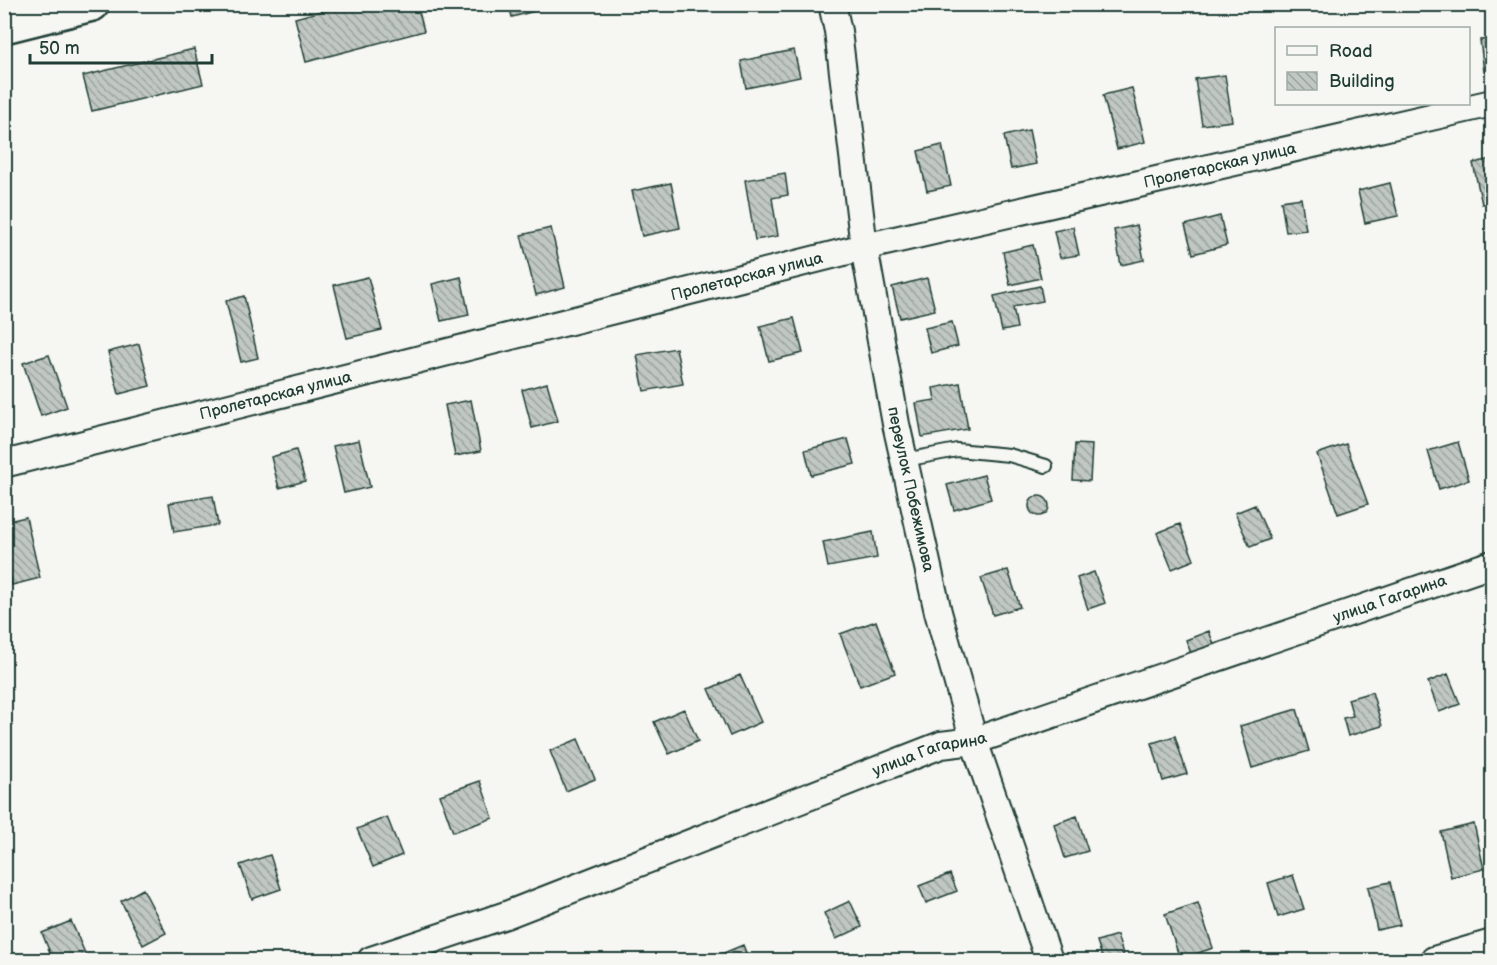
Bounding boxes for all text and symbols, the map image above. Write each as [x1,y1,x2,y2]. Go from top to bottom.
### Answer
scale bar [30,27,212,65]
legend [1275,27,1470,105]
text: 50 m [39,38,80,59]
text: Road [1329,41,1373,62]
text: Building [1329,71,1395,92]
street label: Пролетарская улица [1142,139,1298,192]
street label: Пролетарская улица [669,248,825,305]
street label: Пролетарская улица [198,367,354,424]
street label: переулок Побежимова [884,405,938,574]
street label: улица Гагарина [1331,571,1450,627]
street label: улица Гагарина [870,728,990,780]

